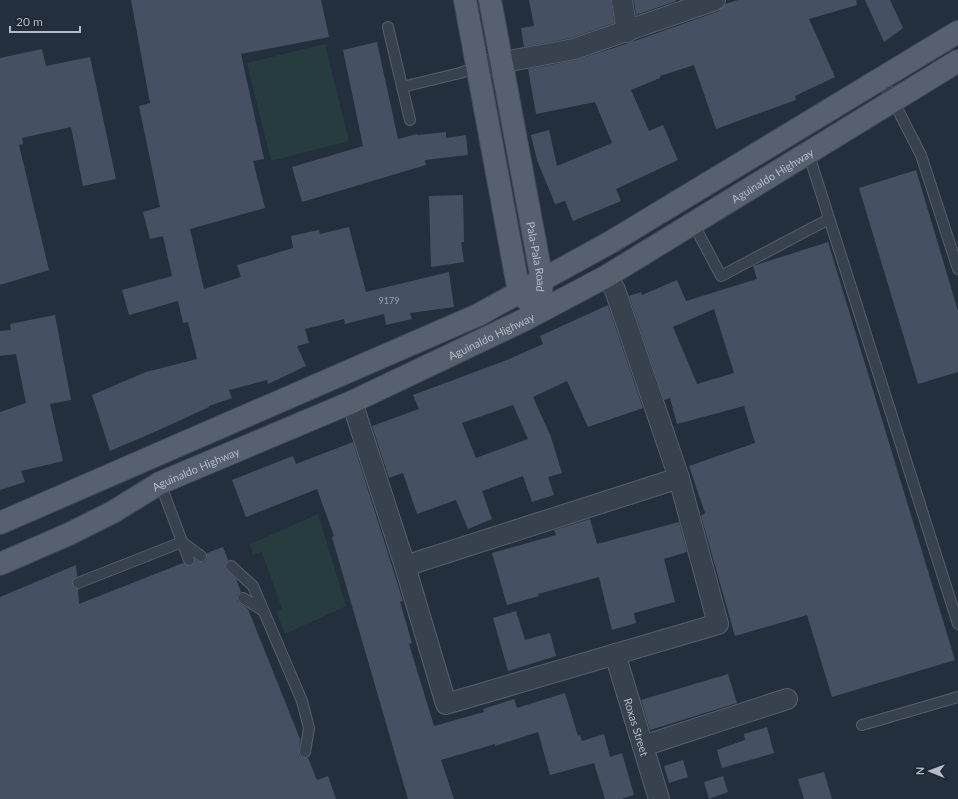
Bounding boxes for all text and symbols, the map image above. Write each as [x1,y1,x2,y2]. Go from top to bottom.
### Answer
scale bar [10,8,80,34]
text: 20 m [16,14,43,29]
street label: Aguinaldo Highway [729,145,816,205]
street label: Pala-Pala Road [525,220,548,292]
house number: 9179 [379,295,399,306]
street label: Aguinaldo Highway [446,309,536,362]
street label: Aguinaldo Highway [149,444,241,493]
street label: Roxas Street [622,696,652,757]
north arrow [910,751,950,791]
text: N [913,766,926,775]

